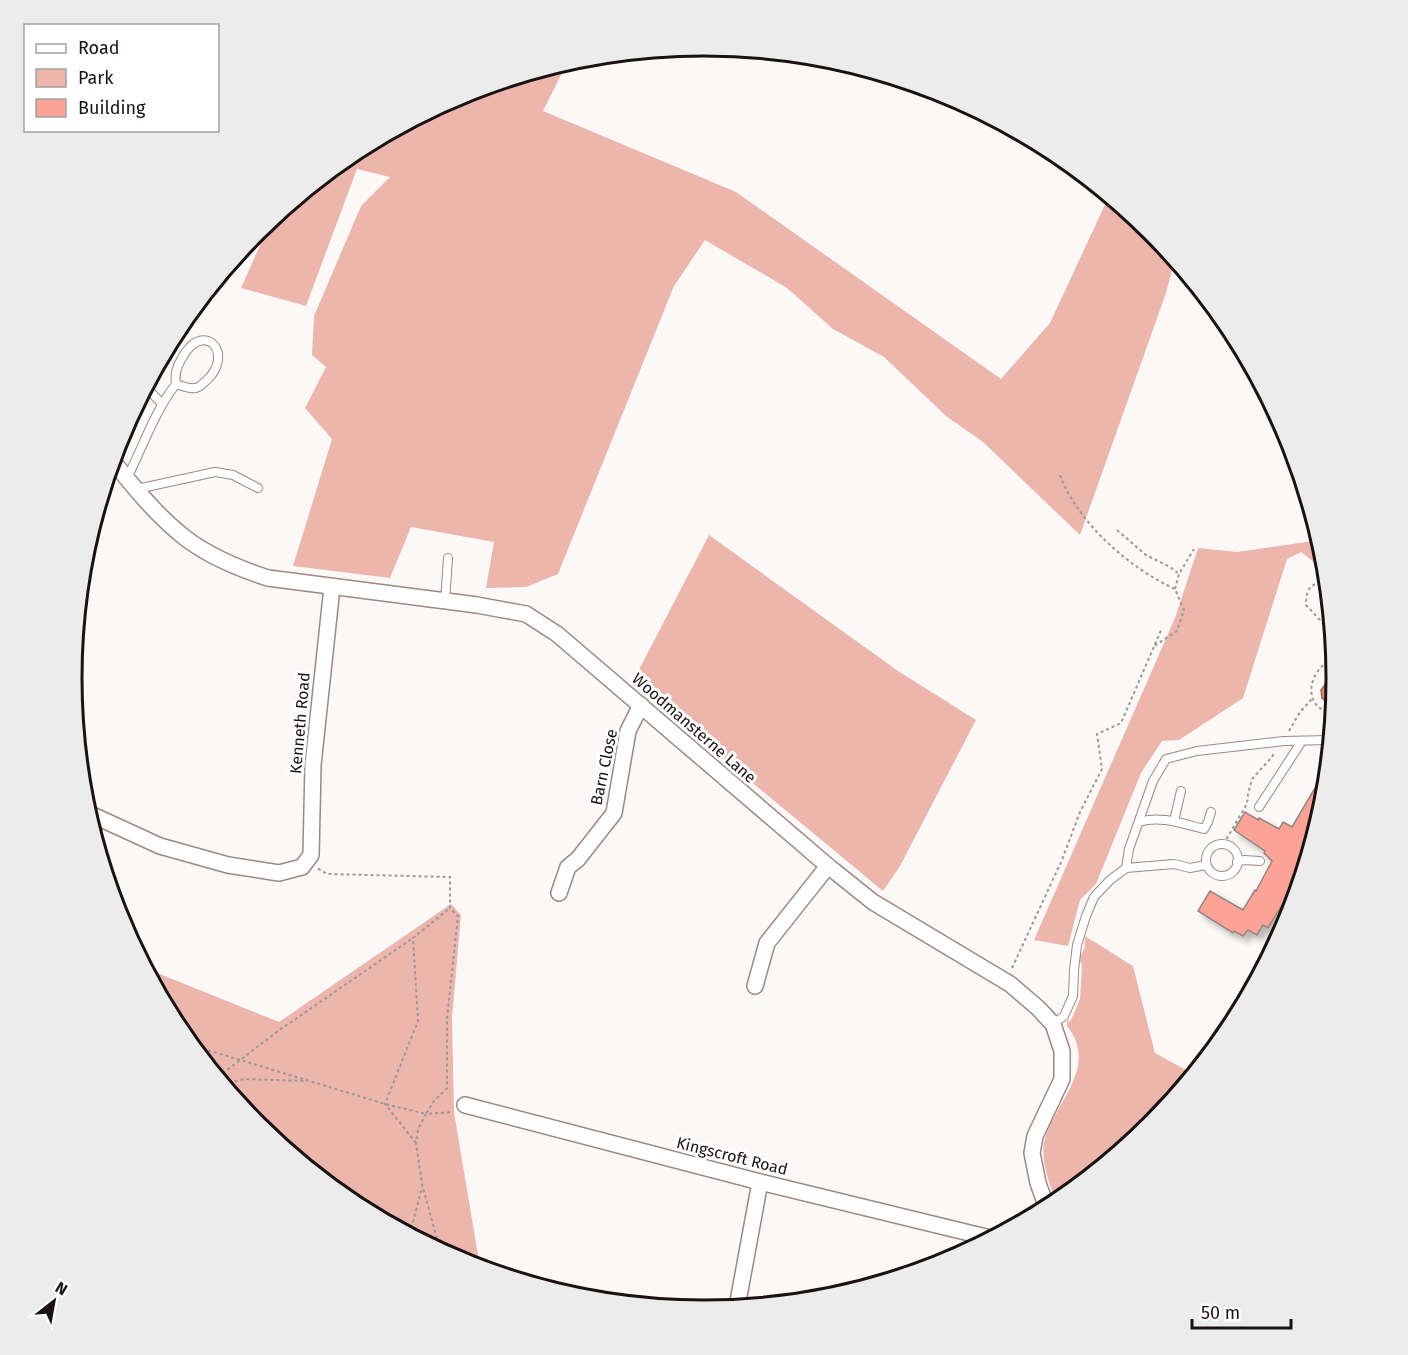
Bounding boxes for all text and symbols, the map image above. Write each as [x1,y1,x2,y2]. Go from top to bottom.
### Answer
legend [24,24,219,132]
text: Road [78,37,120,59]
text: Park [78,67,114,89]
text: Building [78,97,146,119]
street label: Woodmansterne Lane [628,669,760,787]
street label: Kenneth Road [286,672,314,774]
street label: Barn Close [587,727,621,807]
street label: Kingscroft Road [674,1133,790,1179]
north arrow [24,1271,84,1331]
text: N [52,1278,71,1299]
scale bar [1192,1292,1291,1330]
text: 50 m [1201,1302,1240,1324]

